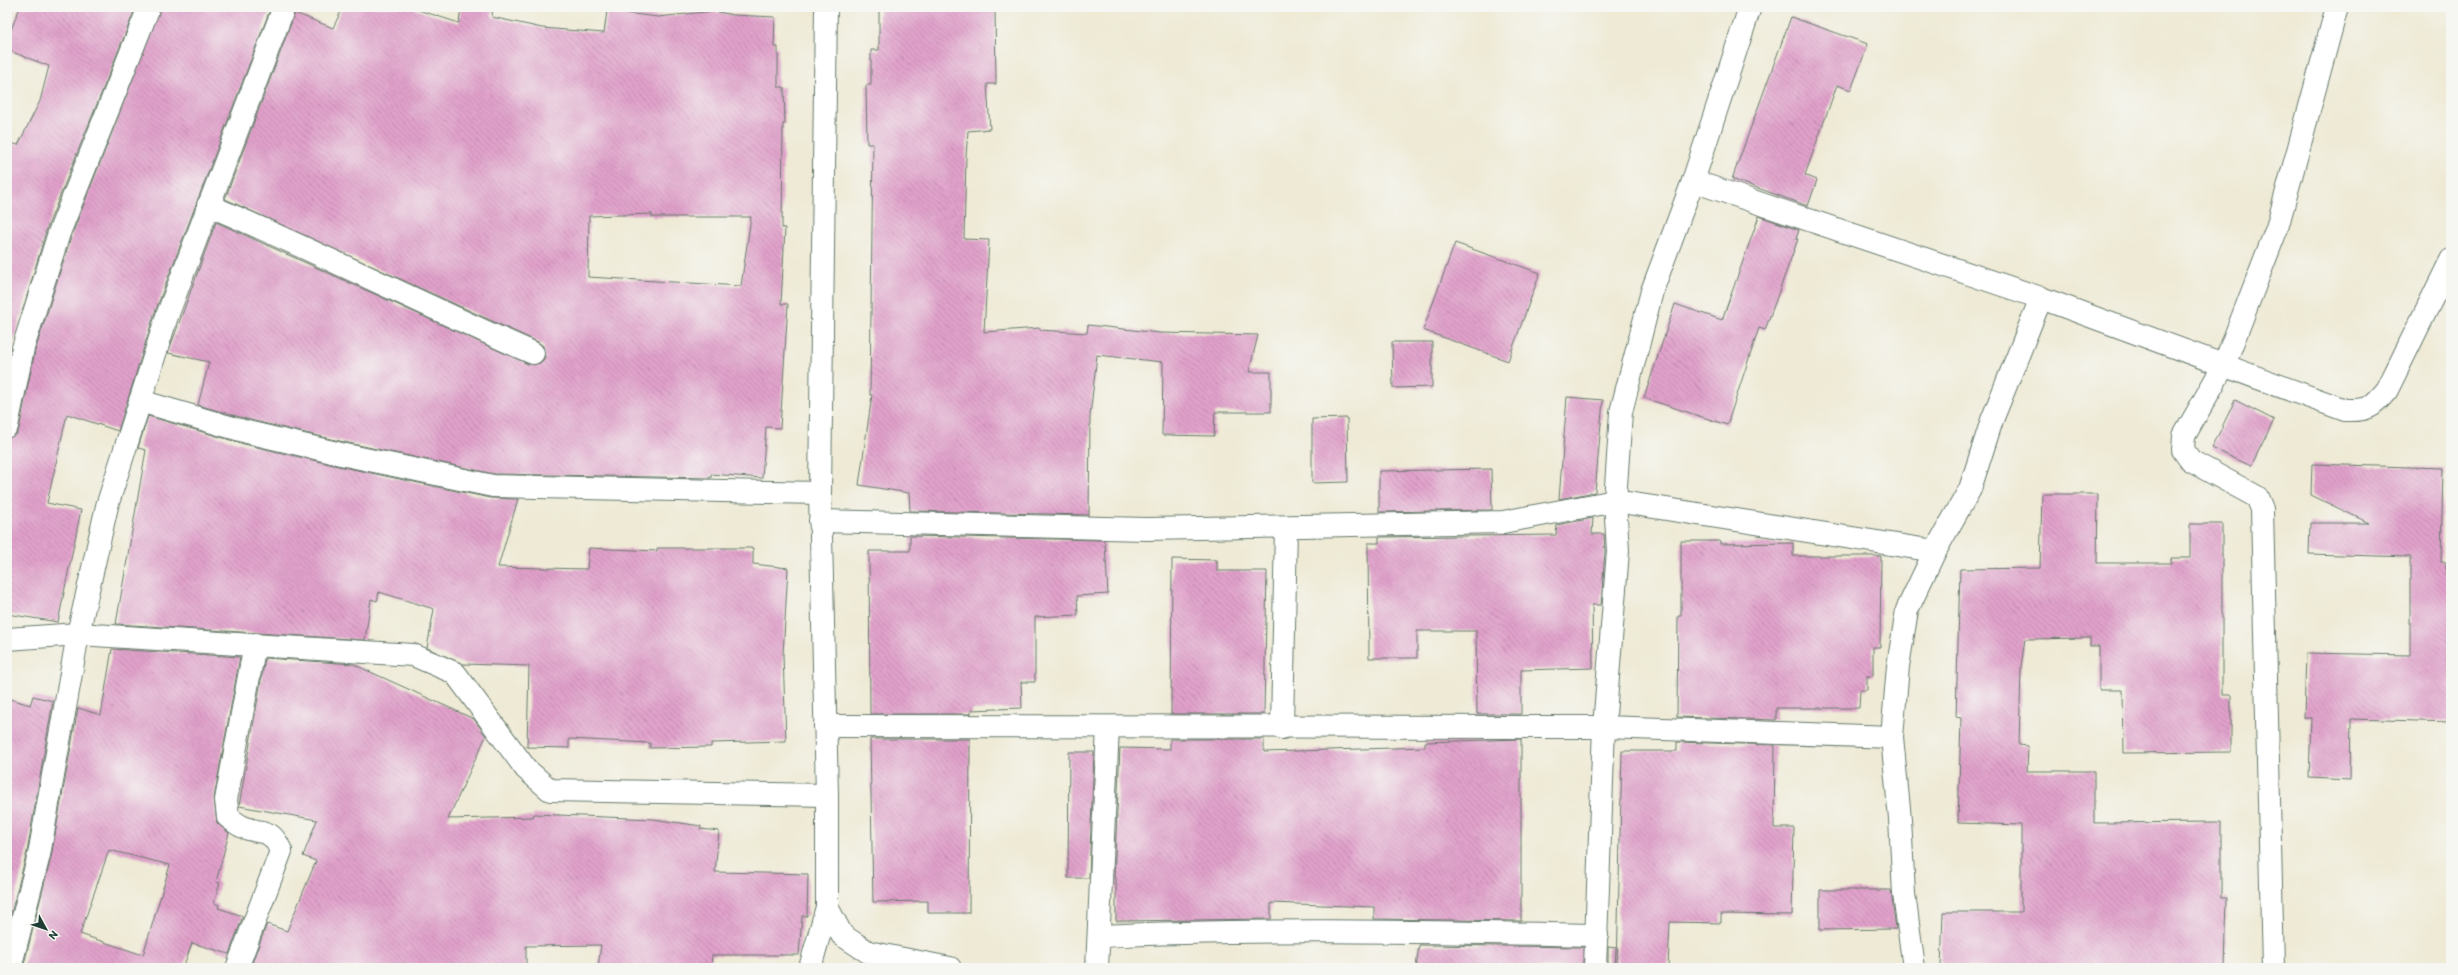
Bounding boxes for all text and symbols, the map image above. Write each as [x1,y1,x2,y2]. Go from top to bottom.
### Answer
north arrow [26,909,66,949]
text: N [46,928,61,942]

